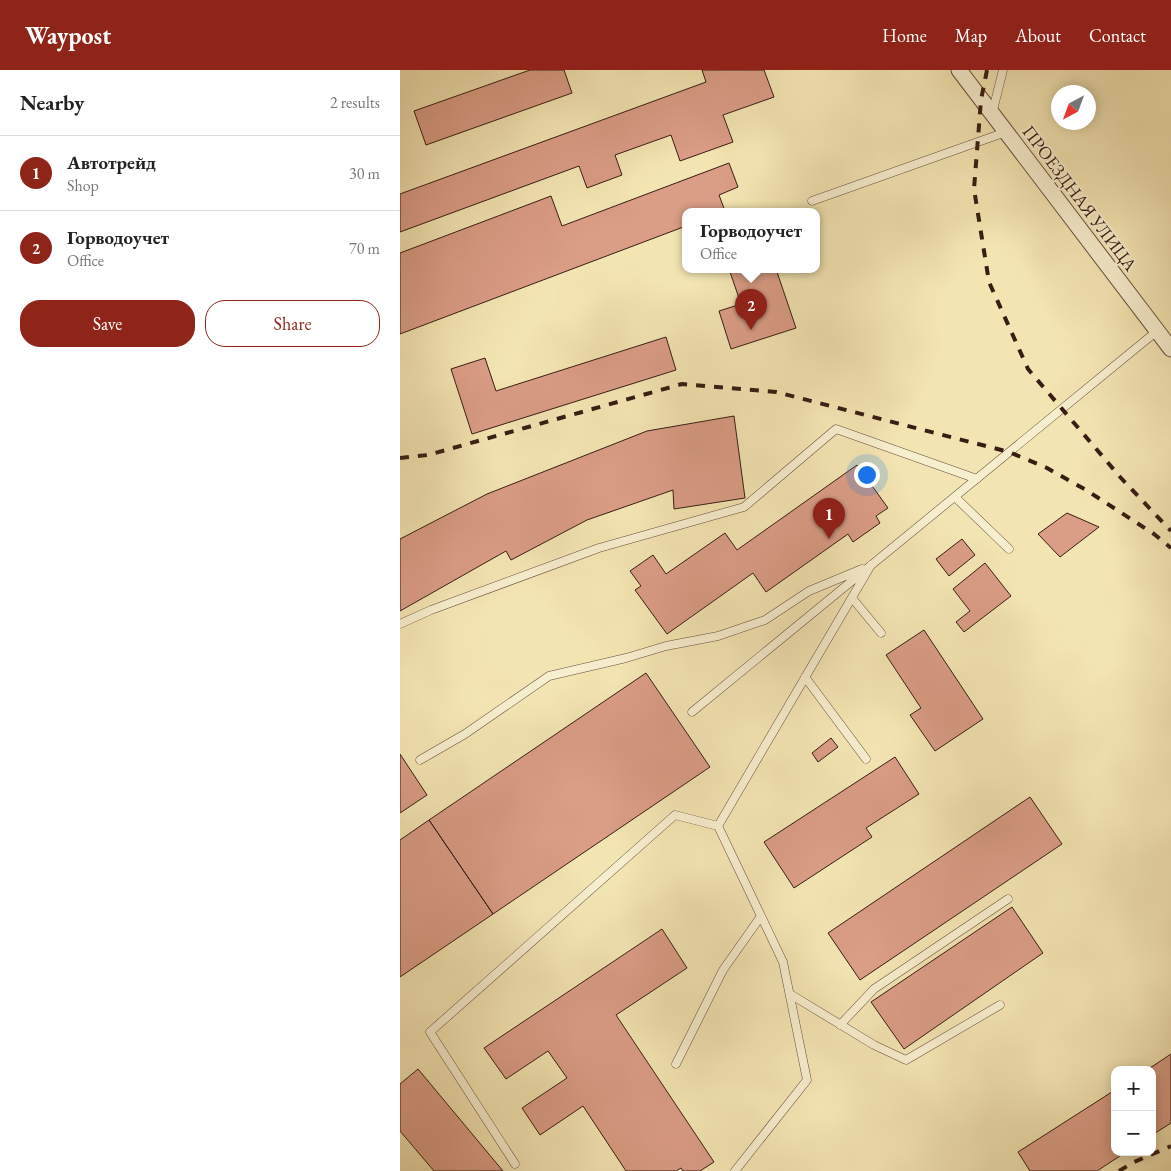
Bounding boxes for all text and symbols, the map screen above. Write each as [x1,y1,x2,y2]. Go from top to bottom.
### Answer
text: Waypost [25,20,111,51]
text: Home [882,24,927,47]
text: Map [955,24,987,47]
text: About [1015,24,1061,47]
text: Contact [1089,24,1146,47]
north arrow [1051,85,1096,130]
text: Nearby [20,89,84,116]
text: 2 results [330,92,380,113]
street label: ПРОЕЗДНАЯ УЛИЦА [1018,120,1143,276]
text: Автотрейд [67,150,156,175]
text: 1 [32,163,40,184]
text: 30 m [349,163,380,184]
text: Shop [67,175,99,196]
popup [682,208,820,273]
text: Горводоучет [700,218,802,243]
text: Горводоучет [67,225,169,250]
text: 2 [32,238,40,259]
text: 70 m [349,238,380,259]
text: Office [700,243,737,264]
text: Office [67,250,104,271]
pin: 2 [735,289,767,330]
button: Save [20,300,195,347]
button: Share [205,300,380,347]
your location [854,462,880,488]
pin: 1 [813,498,845,539]
map controls [1111,1066,1156,1156]
button: + [1111,1066,1156,1111]
button: − [1111,1111,1156,1156]

